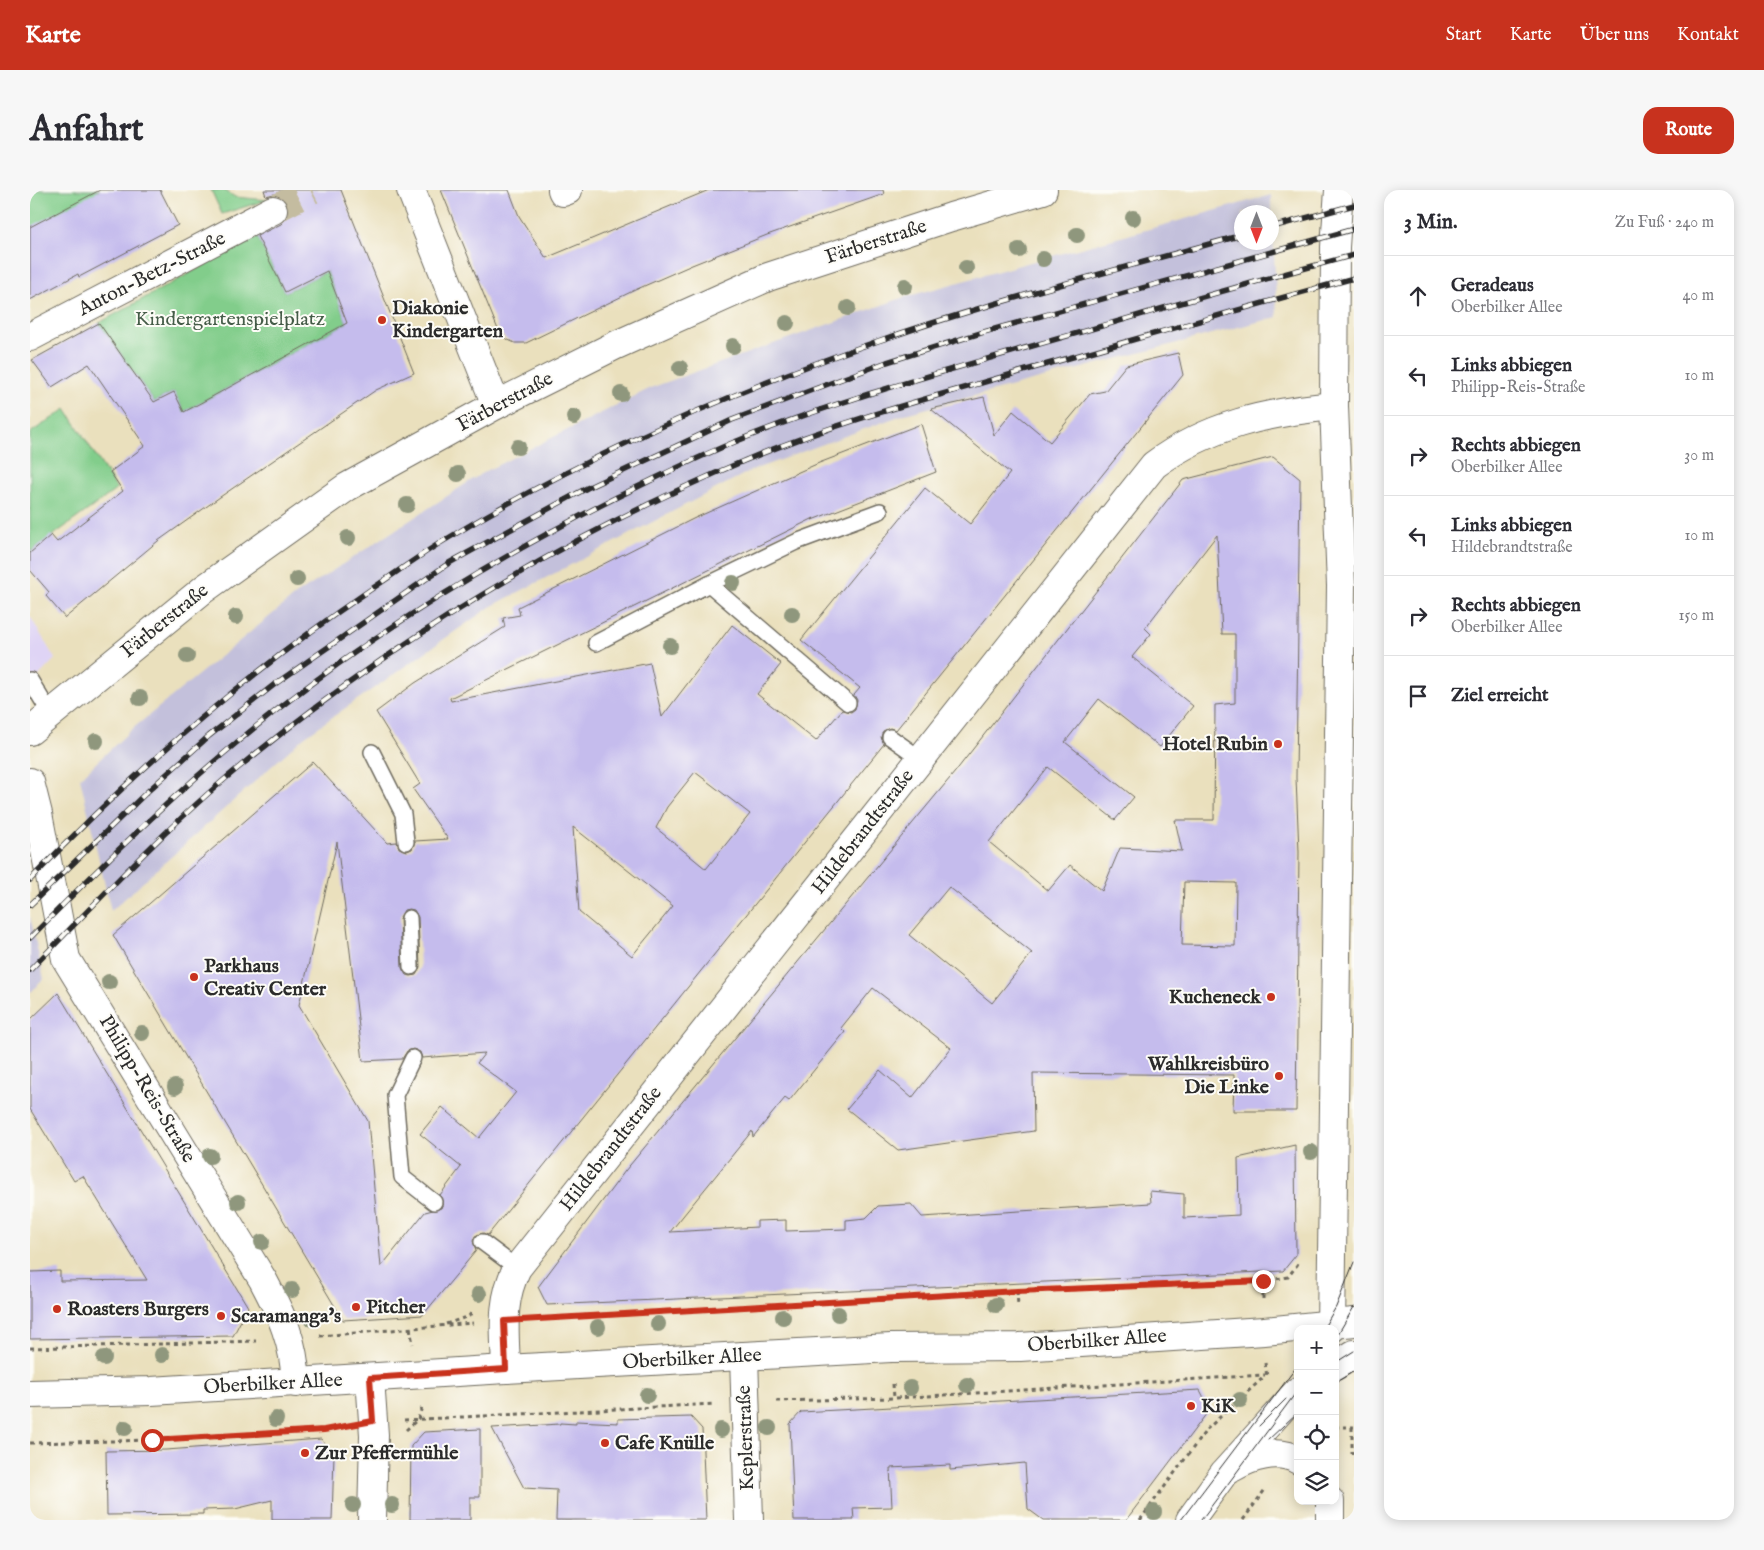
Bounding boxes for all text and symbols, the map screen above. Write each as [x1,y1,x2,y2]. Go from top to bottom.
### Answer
text: Karte [25,20,81,51]
text: Start [1446,24,1482,47]
text: Karte [1510,24,1552,47]
text: Über uns [1580,24,1649,47]
text: Kontakt [1677,24,1739,47]
button: Route [1643,107,1734,154]
text: Anfahrt [30,108,144,153]
north arrow [1234,205,1279,250]
text: 3 Min. [1404,209,1457,236]
text: Zu Fuß · 240 m [1615,213,1714,233]
street label: Färberstraße [822,214,930,270]
street label: Anton-Betz-Straße [73,226,230,322]
text: Geradeaus [1451,274,1534,298]
icon: ahead [1404,282,1432,310]
text: 40 m [1682,286,1714,306]
place label: Diakonie Kindergarten [392,296,504,344]
text: Oberbilker Allee [1451,298,1563,318]
park label: Kindergartenspielplatz [135,307,325,332]
marker: Diakonie Kindergarten [376,314,388,326]
text: Links abbiegen [1451,354,1572,378]
icon: left [1404,362,1432,390]
street label: Färberstraße [453,366,557,438]
text: 10 m [1684,366,1714,386]
text: Philipp-Reis-Straße [1451,378,1585,398]
text: Rechts abbiegen [1451,434,1581,458]
icon: right [1404,442,1432,470]
text: 30 m [1684,446,1714,466]
text: Oberbilker Allee [1451,458,1563,478]
text: Links abbiegen [1451,514,1572,538]
icon: left [1404,522,1432,550]
text: 10 m [1684,526,1714,546]
text: Hildebrandtstraße [1451,538,1573,558]
street label: Färberstraße [116,578,214,664]
text: Rechts abbiegen [1451,594,1581,618]
icon: right [1404,602,1432,630]
text: 150 m [1679,606,1714,626]
text: Oberbilker Allee [1451,618,1563,638]
icon: arrive [1404,682,1432,710]
text: Ziel erreicht [1451,684,1549,708]
place label: Hotel Rubin [1162,732,1268,757]
marker: Hotel Rubin [1272,738,1284,750]
street label: Hildebrandtstraße [806,764,920,900]
place label: Parkhaus Creativ Center [204,954,327,1002]
marker: Parkhaus Creativ Center [188,971,200,983]
place label: Kucheneck [1169,985,1262,1010]
marker: Kucheneck [1265,991,1277,1003]
street label: Philipp-Reis-Straße [93,1011,201,1167]
place label: Wahlkreisbüro Die Linke [1147,1052,1270,1100]
marker: Wahlkreisbüro Die Linke [1273,1070,1285,1082]
street label: Hildebrandtstraße [554,1081,668,1217]
route end [1252,1270,1275,1293]
place label: Pitcher [366,1295,426,1320]
place label: Roasters Burgers [67,1297,209,1322]
marker: Pitcher [350,1301,362,1313]
marker: Roasters Burgers [51,1303,63,1315]
place label: Scaramanga's [231,1304,341,1329]
marker: Scaramanga's [215,1310,227,1322]
street label: Oberbilker Allee [1027,1324,1167,1358]
map controls [1294,1325,1339,1505]
button: + [1294,1325,1339,1370]
street label: Oberbilker Allee [622,1343,762,1375]
street label: Oberbilker Allee [203,1368,343,1400]
button: − [1294,1370,1339,1415]
street label: Keplerstraße [732,1385,760,1491]
place label: KiK [1201,1394,1237,1419]
marker: KiK [1185,1400,1197,1412]
button: locate [1294,1415,1339,1460]
route start [141,1429,164,1452]
place label: Cafe Knülle [615,1431,715,1456]
marker: Cafe Knülle [599,1437,611,1449]
place label: Zur Pfeffermühle [315,1441,459,1466]
marker: Zur Pfeffermühle [299,1447,311,1459]
button: layers [1294,1460,1339,1505]

